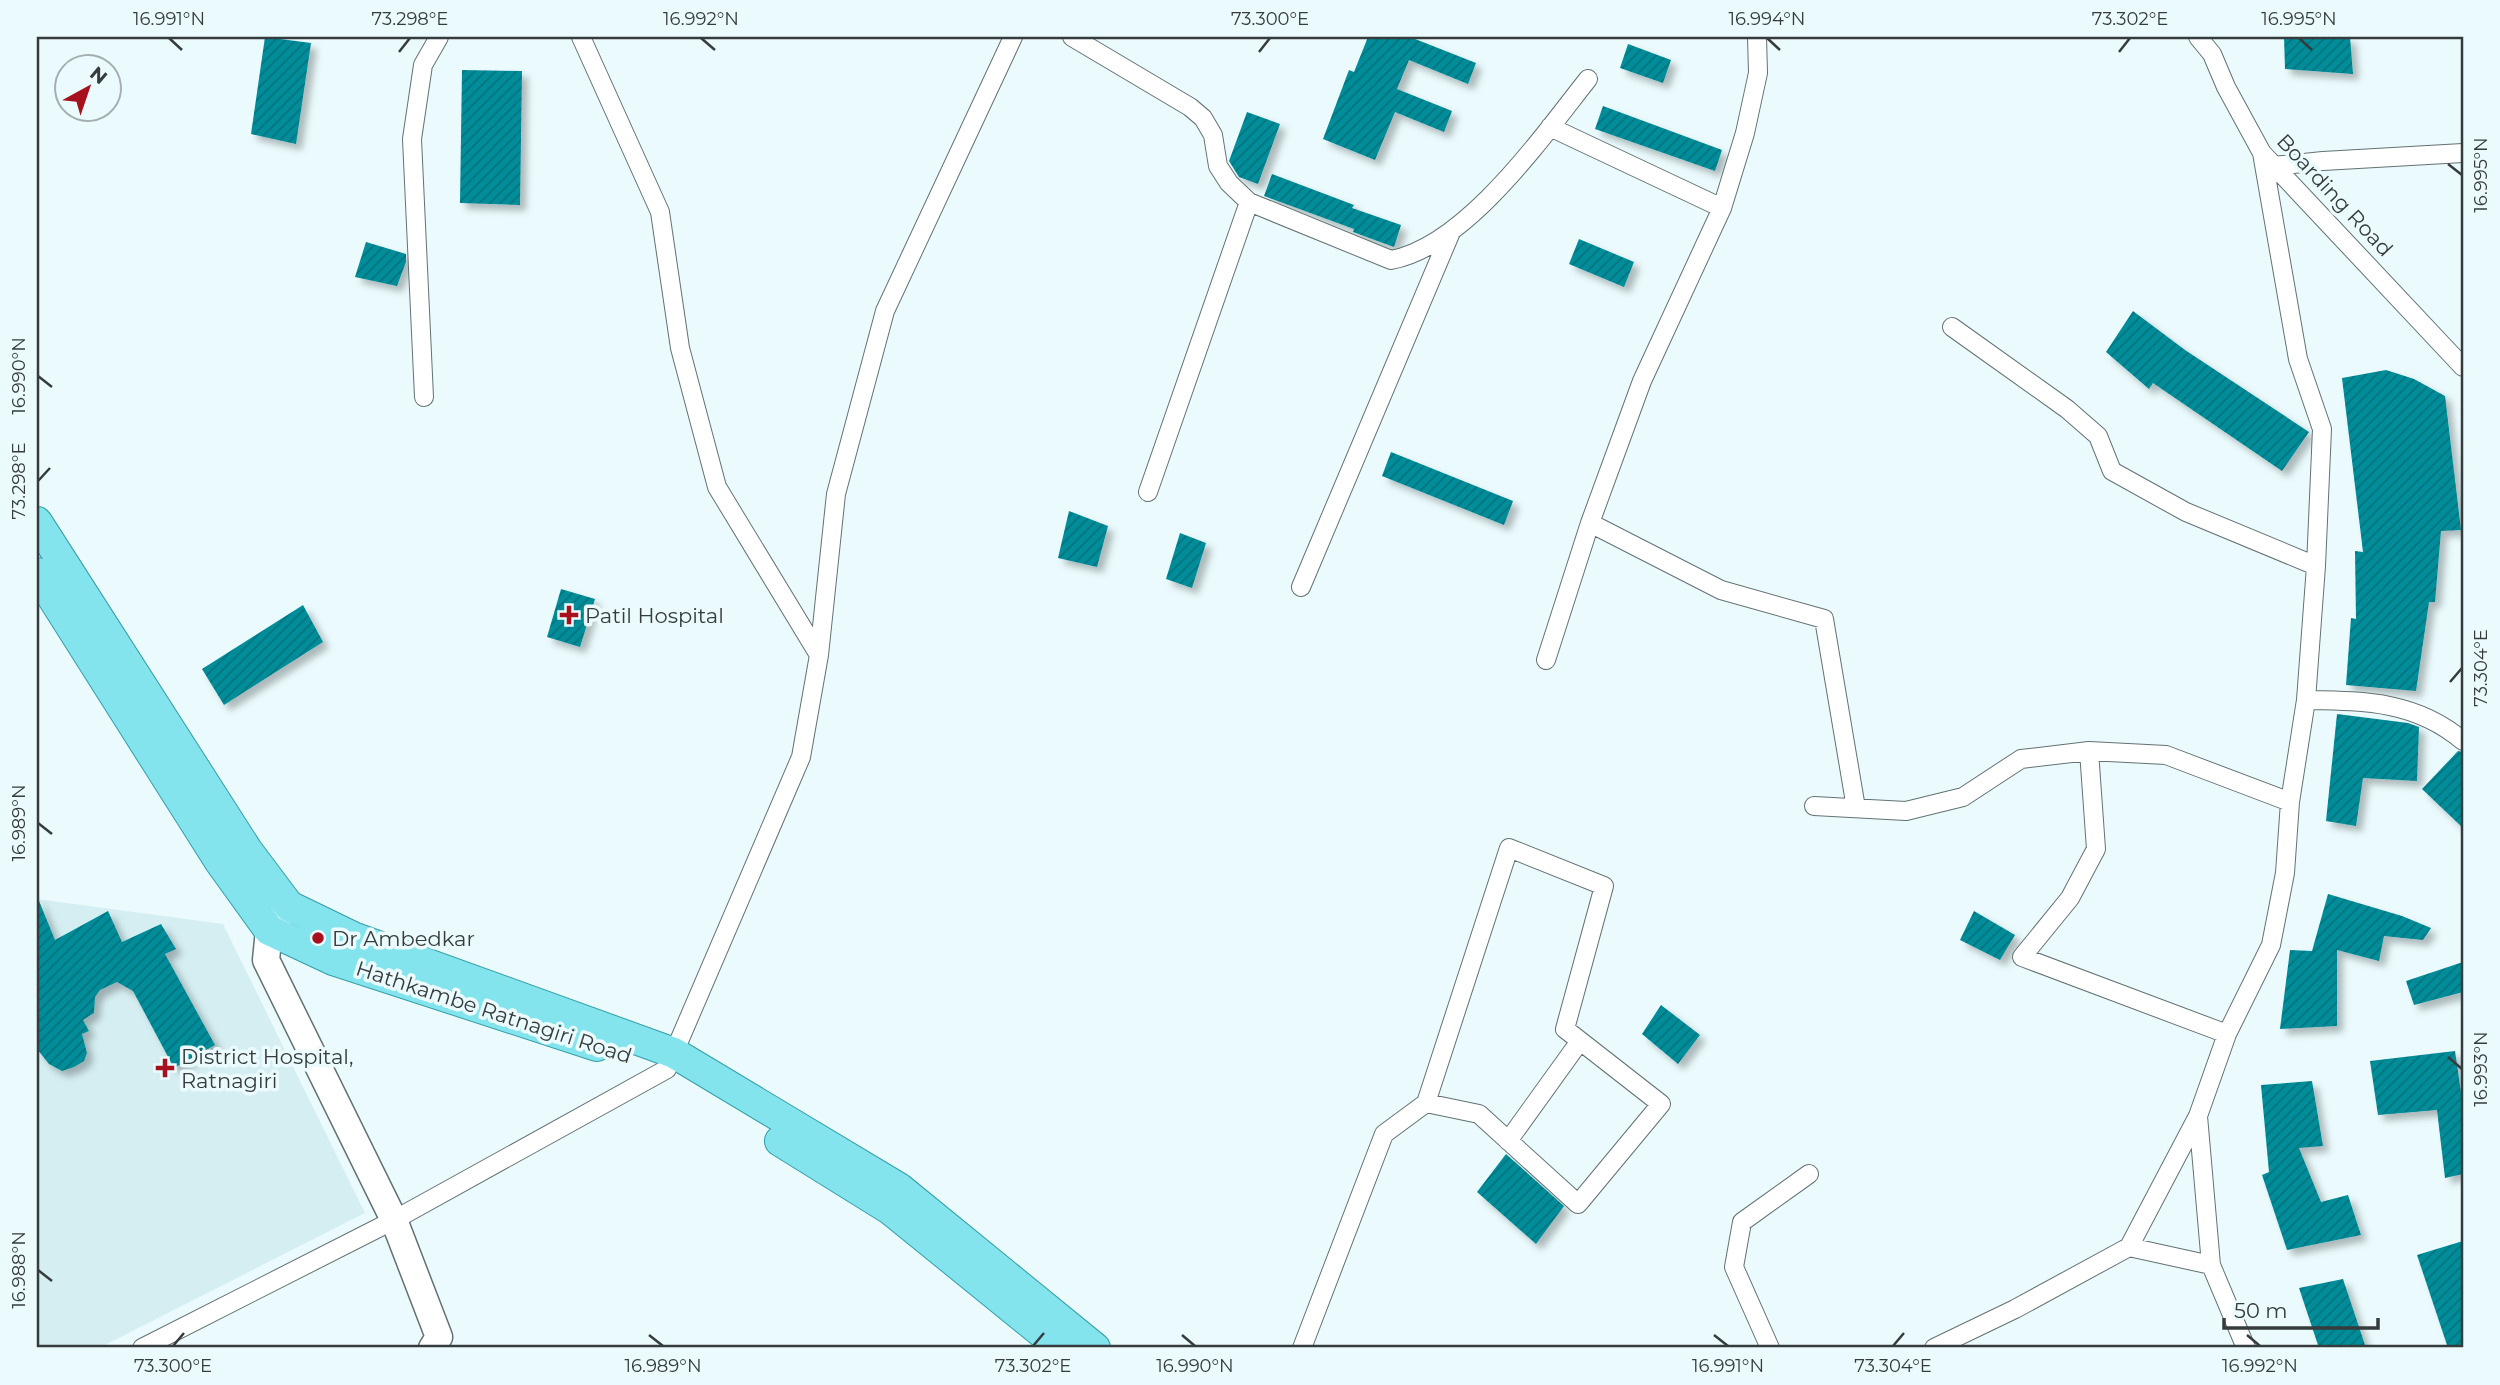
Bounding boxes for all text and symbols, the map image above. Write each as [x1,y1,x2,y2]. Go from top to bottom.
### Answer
text: 16.991°N [133,8,205,30]
text: 73.298°E [372,8,448,30]
text: 16.992°N [663,8,739,30]
text: 73.300°E [1231,8,1309,30]
text: 16.994°N [1729,8,1805,30]
text: 73.302°E [2092,8,2168,30]
text: 16.995°N [2261,8,2337,30]
north arrow [52,52,122,122]
text: N [85,62,112,89]
street label: Boarding Road [2272,129,2398,261]
text: 16.995°N [2470,137,2492,213]
text: 16.990°N [8,337,30,415]
text: 73.298°E [8,443,30,519]
place label: Patil Hospital [585,603,724,628]
marker: Patil Hospital [559,605,579,625]
text: 73.304°E [2470,629,2492,707]
text: 16.989°N [8,784,30,862]
place label: Dr Ambedkar [332,926,475,951]
marker: Dr Ambedkar [310,930,326,946]
street label: Hathkambe Ratnagiri Road [353,956,635,1068]
text: 16.993°N [2470,1031,2492,1107]
place label: District Hospital, Ratnagiri [181,1044,353,1093]
marker: District Hospital, Ratnagiri [155,1058,175,1078]
text: 16.988°N [8,1231,30,1309]
scale bar [2224,1287,2378,1331]
text: 50 m [2234,1298,2288,1323]
text: 73.300°E [134,1355,212,1377]
text: 16.989°N [624,1355,702,1377]
text: 73.302°E [995,1355,1071,1377]
text: 16.990°N [1156,1355,1234,1377]
text: 16.991°N [1692,1355,1764,1377]
text: 73.304°E [1854,1355,1932,1377]
text: 16.992°N [2222,1355,2298,1377]

